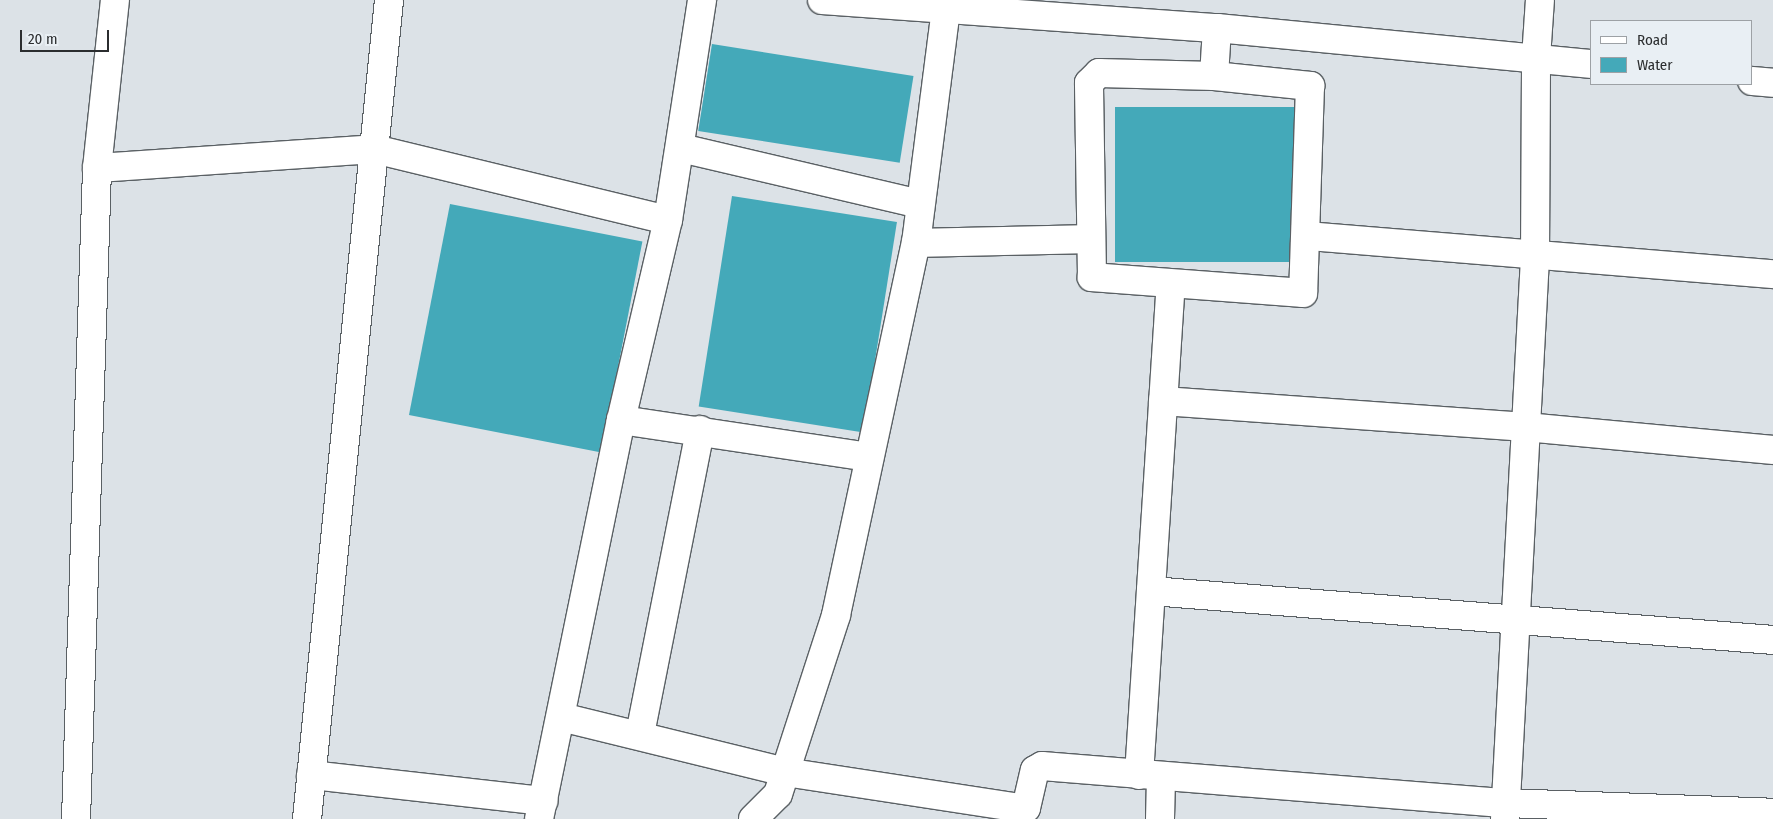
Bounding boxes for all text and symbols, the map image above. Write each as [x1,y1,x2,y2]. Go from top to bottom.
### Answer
scale bar [22,20,111,52]
legend [1590,20,1753,85]
text: 20 m [28,30,58,48]
text: Road [1637,31,1668,49]
text: Water [1637,56,1672,74]

